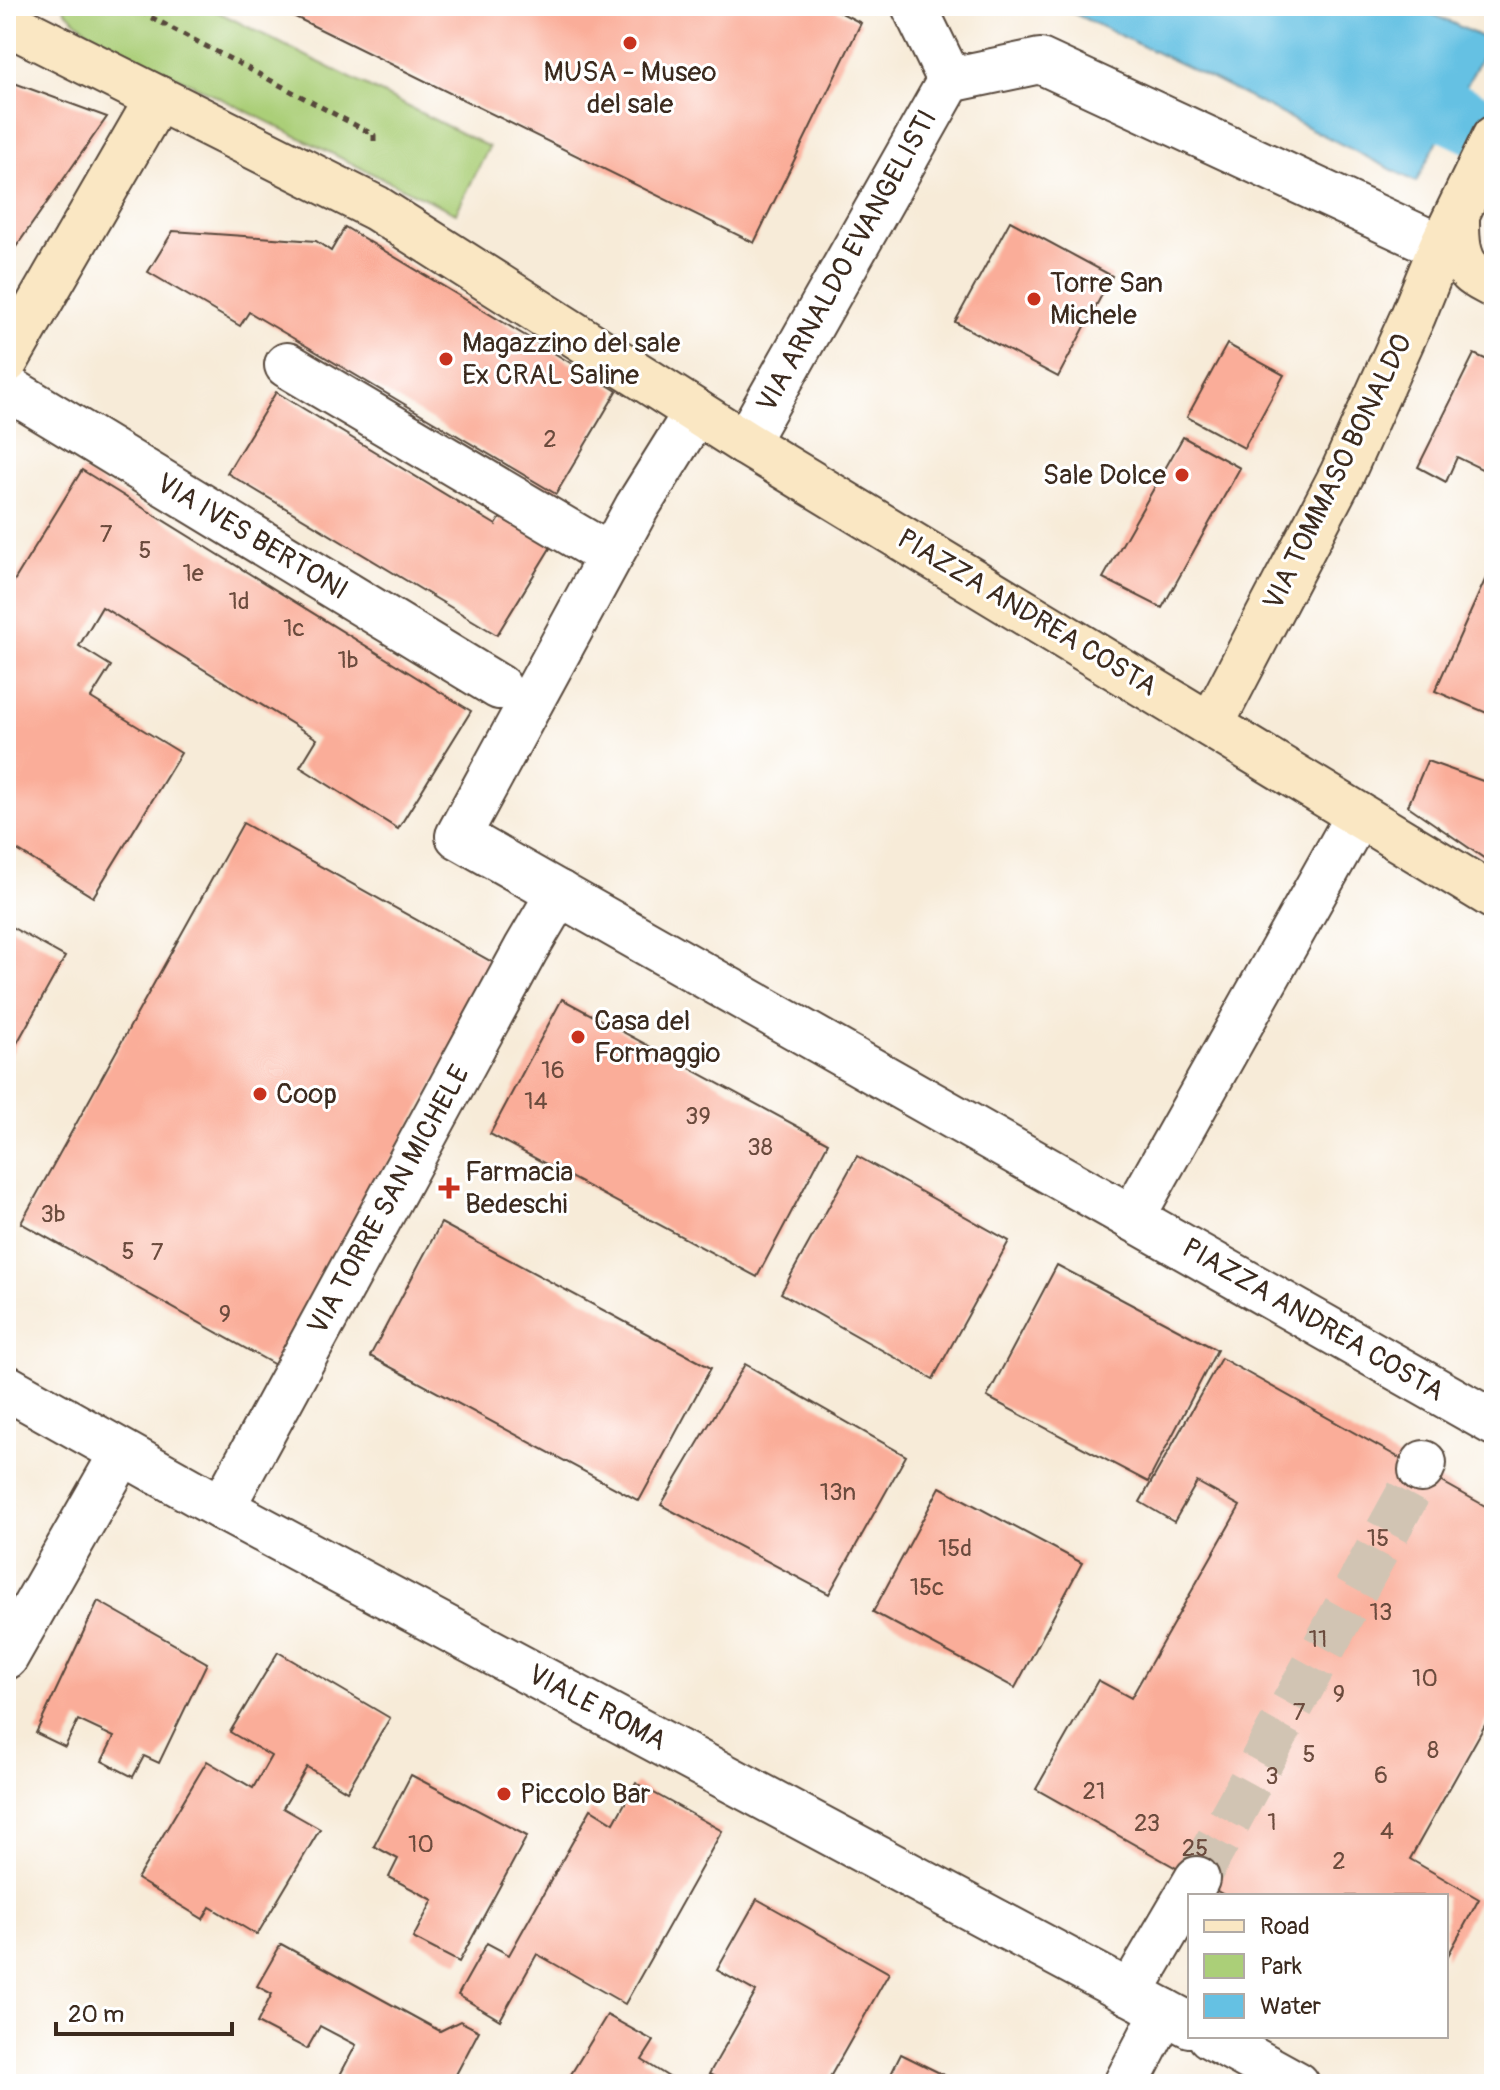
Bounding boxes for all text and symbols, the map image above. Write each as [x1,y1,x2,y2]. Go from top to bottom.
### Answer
marker: MUSA - Museo del sale [621,34,639,52]
place label: MUSA - Museo del sale [544,55,716,122]
street label: VIA ARNALDO EVANGELISTI [749,104,945,418]
place label: Torre San Michele [1050,266,1163,333]
marker: Torre San Michele [1025,290,1043,308]
place label: Magazzino del sale Ex CRAL Saline [462,326,680,393]
street label: VIA TOMMASO BONALDO [1256,328,1420,616]
marker: Magazzino del sale Ex CRAL Saline [437,350,455,368]
house number: 2 [543,425,557,454]
place label: Sale Dolce [1043,458,1166,493]
street label: VIA IVES BERTONI [150,466,354,608]
marker: Sale Dolce [1173,466,1191,484]
house number: 7 [100,520,113,549]
street label: PIAZZA ANDREA COSTA [891,522,1163,704]
house number: 5 [138,536,152,565]
house number: 1e [182,559,204,588]
house number: 1d [228,587,250,616]
house number: 1c [283,614,305,643]
house number: 1b [337,646,359,675]
place label: Casa del Formaggio [594,1004,721,1071]
marker: Casa del Formaggio [569,1028,587,1046]
house number: 16 [541,1056,565,1085]
street label: VIA TORRE SAN MICHELE [300,1059,478,1341]
place label: Coop [276,1077,337,1112]
marker: Coop [251,1085,269,1103]
house number: 14 [524,1087,548,1116]
house number: 39 [685,1102,711,1131]
house number: 38 [747,1133,773,1162]
place label: Farmacia Bedeschi [465,1155,573,1222]
marker: Farmacia Bedeschi [440,1179,458,1197]
house number: 3b [40,1200,66,1229]
street label: PIAZZA ANDREA COSTA [1176,1231,1450,1409]
house number: 5 [121,1237,135,1266]
house number: 7 [151,1238,164,1267]
house number: 9 [219,1300,231,1329]
house number: 13n [820,1478,856,1507]
house number: 15 [1367,1524,1389,1553]
house number: 15d [938,1534,972,1563]
house number: 15c [910,1573,944,1602]
house number: 13 [1370,1598,1392,1627]
house number: 11 [1309,1625,1327,1654]
street label: VIALE ROMA [522,1657,672,1759]
house number: 10 [1412,1664,1438,1693]
house number: 9 [1333,1680,1345,1709]
house number: 7 [1293,1698,1306,1727]
house number: 8 [1427,1736,1439,1765]
house number: 5 [1302,1740,1316,1769]
house number: 6 [1374,1761,1388,1790]
house number: 3 [1265,1762,1279,1791]
place label: Piccolo Bar [520,1777,651,1812]
house number: 21 [1083,1777,1105,1806]
marker: Piccolo Bar [495,1785,513,1803]
house number: 1 [1267,1808,1277,1837]
house number: 23 [1134,1809,1160,1838]
house number: 4 [1380,1817,1394,1846]
house number: 10 [408,1830,434,1859]
house number: 25 [1182,1834,1208,1863]
house number: 2 [1332,1847,1346,1876]
legend [1188,1894,1448,2038]
text: Road [1260,1912,1310,1941]
text: Park [1260,1952,1302,1981]
scale bar [56,1986,232,2036]
text: Water [1260,1992,1321,2021]
text: 20 m [68,2000,124,2029]

